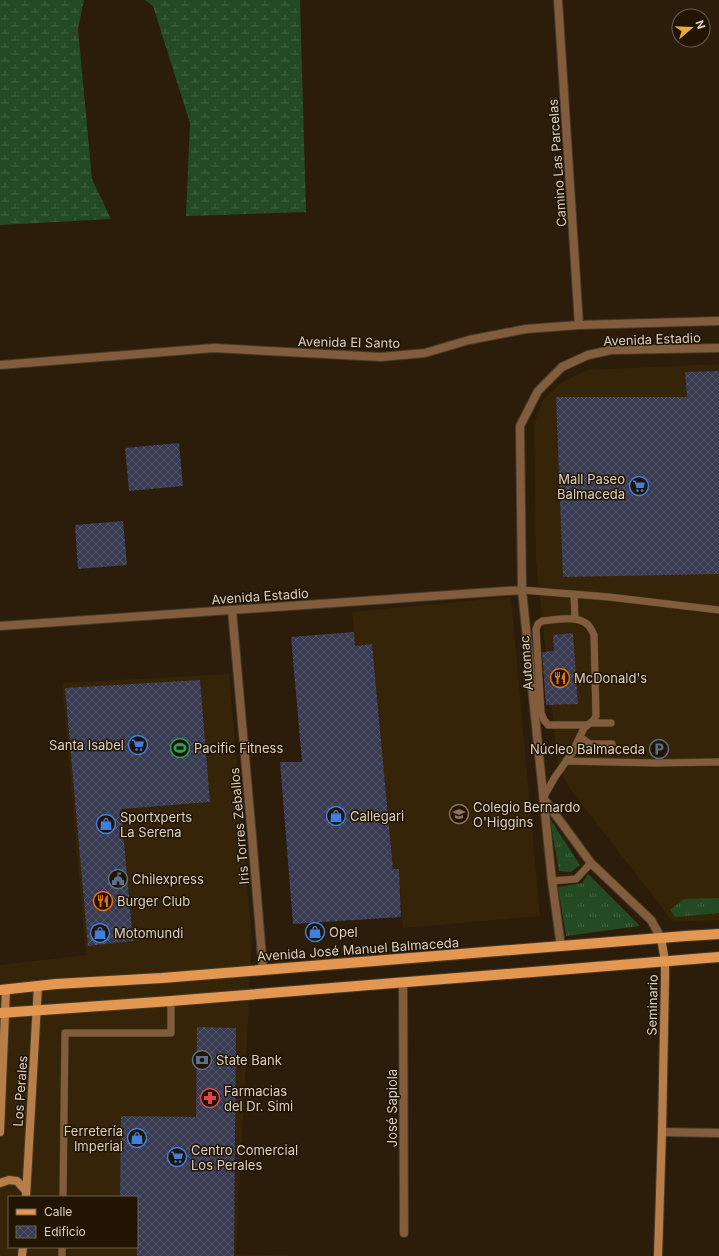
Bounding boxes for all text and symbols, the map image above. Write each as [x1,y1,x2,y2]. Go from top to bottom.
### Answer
north arrow [671,8,711,48]
text: N [692,18,708,31]
street label: Camino Las Parcelas [545,98,569,228]
street label: Avenida Estadio [603,329,701,349]
street label: Avenida El Santo [298,333,400,351]
place label: Mall Paseo Balmaceda [557,471,625,502]
supermarket icon: Mall Paseo Balmaceda [628,475,650,497]
street label: Avenida Estadio [211,585,309,607]
street label: Automac [516,635,536,691]
restaurant icon: McDonald's [549,667,571,689]
place label: McDonald's [574,670,647,686]
supermarket icon: Santa Isabel [127,734,149,756]
place label: Santa Isabel [49,737,124,753]
sports icon: Pacific Fitness [169,737,191,759]
parking icon: Núcleo Balmaceda [648,738,670,760]
place label: Pacific Fitness [194,740,283,756]
place label: Núcleo Balmaceda [530,741,645,757]
street label: Iris Torres Zeballos [226,767,252,885]
place label: Colegio Bernardo O'Higgins [473,799,580,830]
school or university icon: Colegio Bernardo O'Higgins [448,803,470,825]
shop icon: Callegari [325,805,347,827]
place label: Callegari [350,808,404,824]
place label: Sportxperts La Serena [120,809,192,840]
shop icon: Sportxperts La Serena [95,813,117,835]
public building icon: Chilexpress [107,868,129,890]
place label: Chilexpress [132,871,204,887]
restaurant icon: Burger Club [92,890,114,912]
place label: Burger Club [117,893,190,909]
shop icon: Opel [304,921,326,943]
shop icon: Motomundi [89,922,111,944]
place label: Opel [329,924,358,940]
place label: Motomundi [114,925,183,941]
street label: Avenida José Manuel Balmaceda [256,934,460,964]
street label: Seminario [643,974,661,1036]
bank icon: State Bank [191,1049,213,1071]
place label: State Bank [216,1052,282,1068]
street label: Los Perales [10,1055,30,1127]
street label: José Sapiola [384,1069,400,1147]
place label: Farmacias del Dr. Simi [224,1083,293,1114]
pharmacy icon: Farmacias del Dr. Simi [199,1087,221,1109]
place label: Ferretería Imperial [64,1123,123,1154]
shop icon: Ferretería Imperial [126,1127,148,1149]
place label: Centro Comercial Los Perales [191,1142,298,1173]
supermarket icon: Centro Comercial Los Perales [166,1146,188,1168]
legend [8,1196,138,1248]
text: Calle [44,1204,72,1219]
text: Edificio [44,1224,86,1239]

